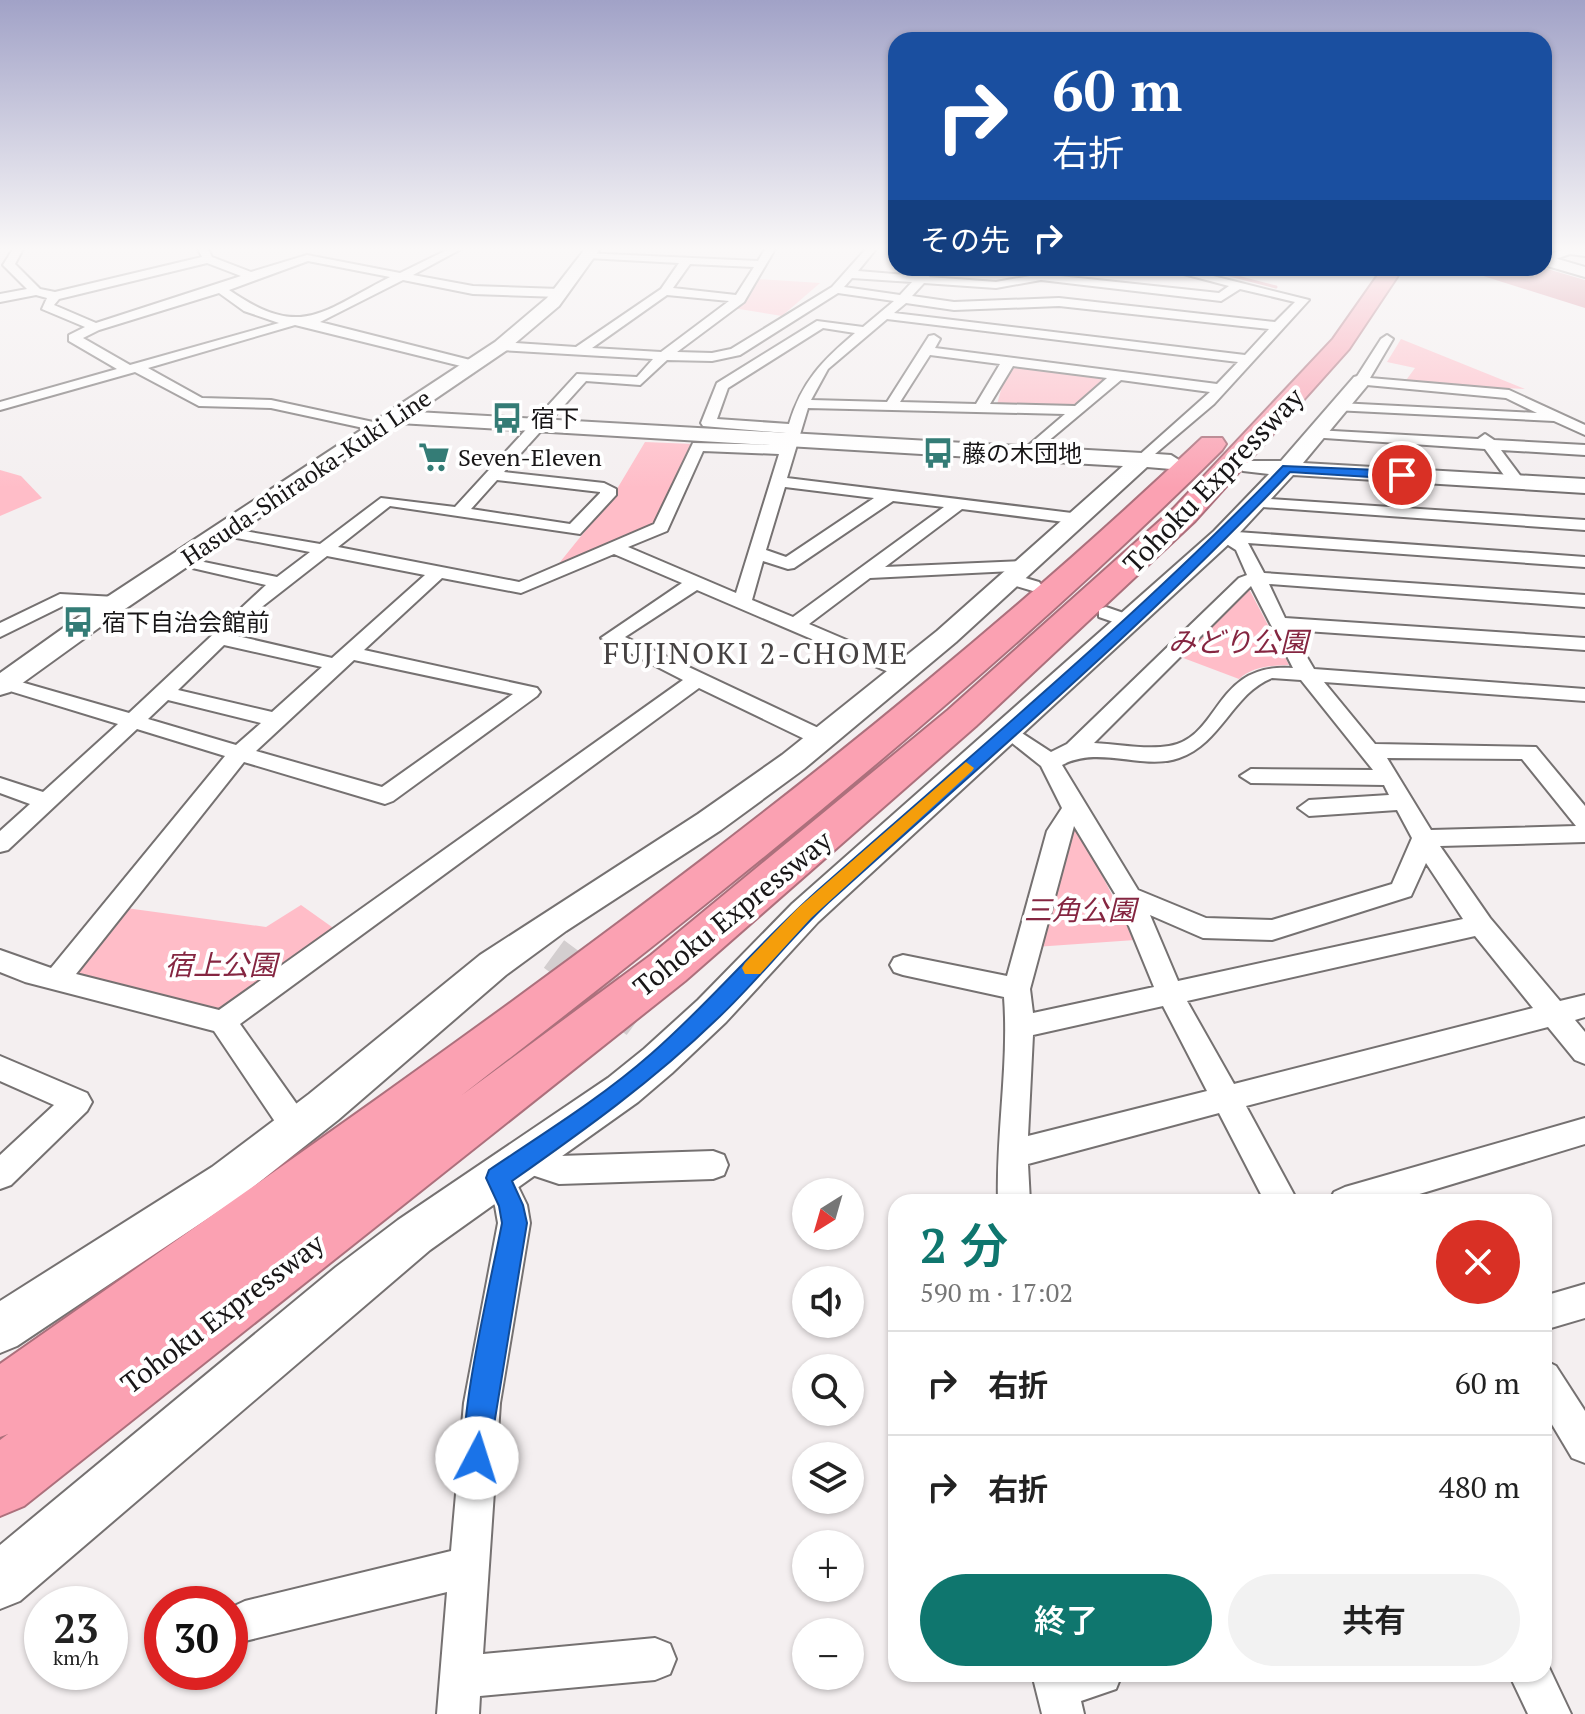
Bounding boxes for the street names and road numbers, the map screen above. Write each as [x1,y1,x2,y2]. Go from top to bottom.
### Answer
street label: Tohoku Expressway [1115,379,1312,581]
street label: Hasuda-Shiraoka-Kuki Line [175,381,437,573]
street label: Tohoku Expressway [625,821,839,1004]
street label: Tohoku Expressway [113,1224,332,1401]

